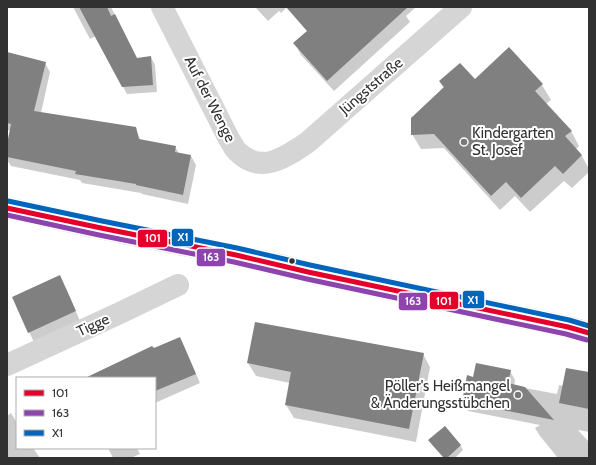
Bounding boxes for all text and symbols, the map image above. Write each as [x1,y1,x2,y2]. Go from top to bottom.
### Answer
street label: Auf der Wenge [181,53,240,145]
street label: Jüngststraße [335,53,407,119]
place label: Kindergarten St. Josef [472,124,554,159]
marker: Kindergarten St. Josef [459,137,469,147]
line badge: X1 [171,228,194,247]
line badge: 101 [137,229,168,248]
text: X1 [177,230,188,244]
text: 101 [145,231,161,245]
line badge: 163 [196,248,226,267]
text: 163 [203,250,219,264]
unlabelled marker [287,256,297,266]
line badge: X1 [462,290,485,309]
line badge: 101 [429,291,459,310]
line badge: 163 [398,292,428,311]
text: X1 [467,293,478,307]
text: 163 [405,294,421,308]
text: 101 [436,294,452,308]
street label: Tigge [74,310,112,340]
legend [16,377,156,449]
place label: Pöller's Heißmangel & Änderungsstübchen [371,377,510,412]
text: 101 [52,385,68,400]
marker: Pöller's Heißmangel & Änderungsstübchen [513,390,523,400]
text: 163 [52,405,69,420]
text: X1 [52,425,63,440]

